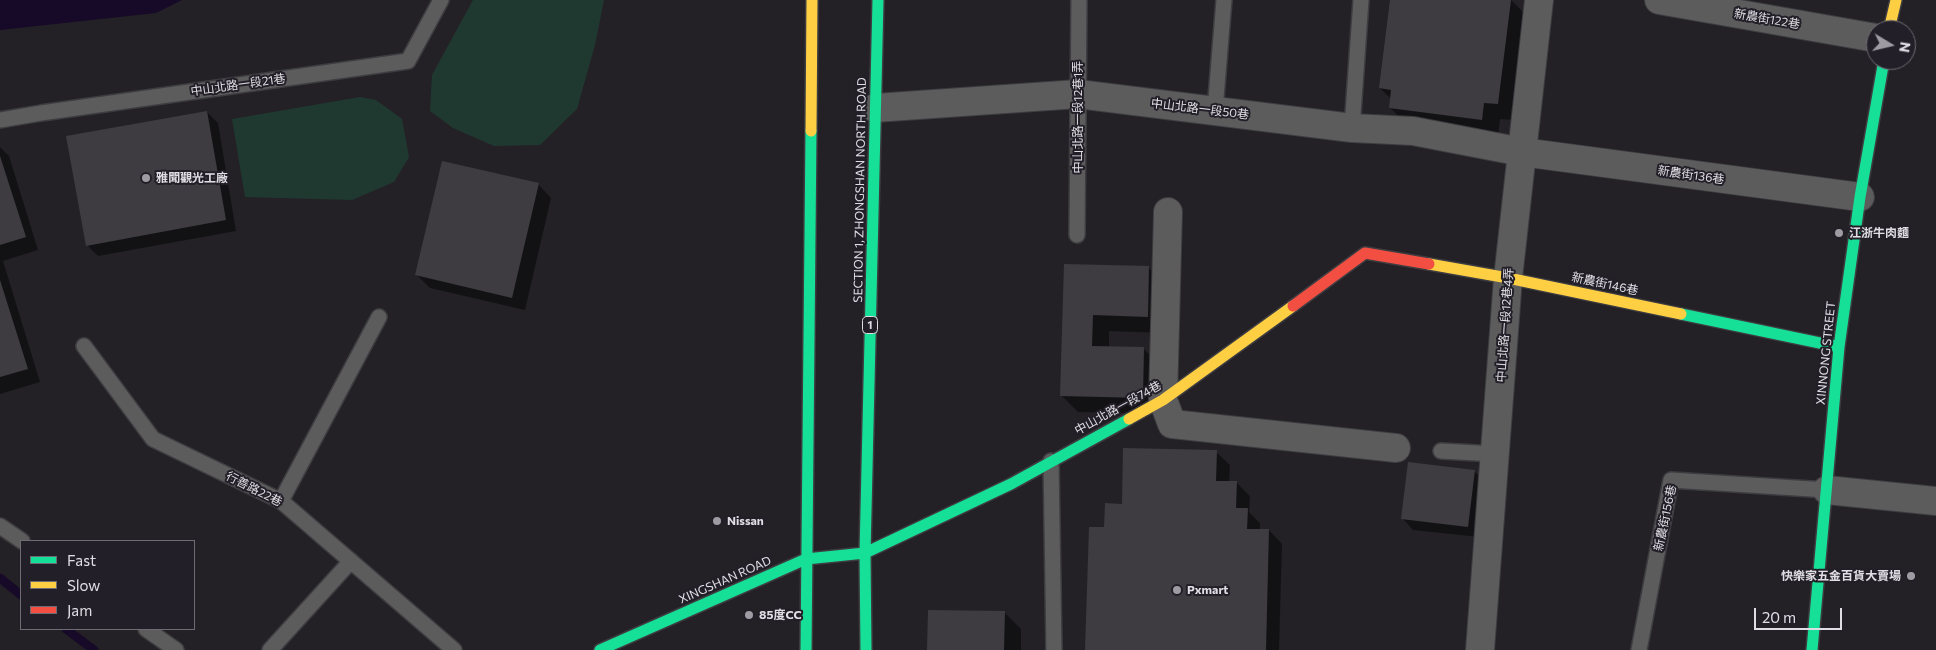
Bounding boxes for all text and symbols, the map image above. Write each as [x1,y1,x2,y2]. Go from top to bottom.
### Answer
street label: 新農街122巷 [1733,6,1801,32]
north arrow [1866,20,1916,70]
text: N [1896,41,1915,54]
street label: 中山北路一段12巷1弄 [1071,61,1085,173]
street label: 中山北路一段21巷 [190,71,286,99]
street label: SECTION 1, ZHONGSHAN NORTH ROAD [851,77,869,303]
street label: 中山北路一段50巷 [1150,96,1250,122]
street label: 新農街136巷 [1657,163,1725,187]
place label: 雅聞觀光工廠 [156,171,228,185]
marker: 雅聞觀光工廠 [140,172,152,184]
place label: 江浙牛肉麵 [1849,226,1909,240]
marker: 江浙牛肉麵 [1833,227,1845,239]
street label: 中山北路一段12巷4弄 [1494,267,1516,383]
street label: 新農街146巷 [1570,270,1640,298]
street label: XINNONG STREET [1813,300,1839,406]
road number: 1 [862,316,878,334]
street label: 中山北路一段74巷 [1072,378,1164,438]
street label: 行善路22巷 [223,469,285,509]
street label: 新農街156巷 [1651,484,1679,552]
place label: Nissan [727,514,764,528]
marker: Nissan [711,515,723,527]
legend [20,540,195,630]
text: Fast [67,551,96,569]
street label: XINGSHAN ROAD [677,553,773,607]
place label: 快樂家五金百貨大賣場 [1781,569,1901,583]
marker: 快樂家五金百貨大賣場 [1905,570,1917,582]
text: Slow [67,576,100,594]
place label: Pxmart [1187,583,1228,597]
marker: Pxmart [1171,584,1183,596]
scale bar [1756,598,1844,630]
text: Jam [67,601,92,619]
place label: 85度CC [759,608,802,622]
text: 20 m [1762,608,1796,626]
marker: 85度CC [743,609,755,621]

